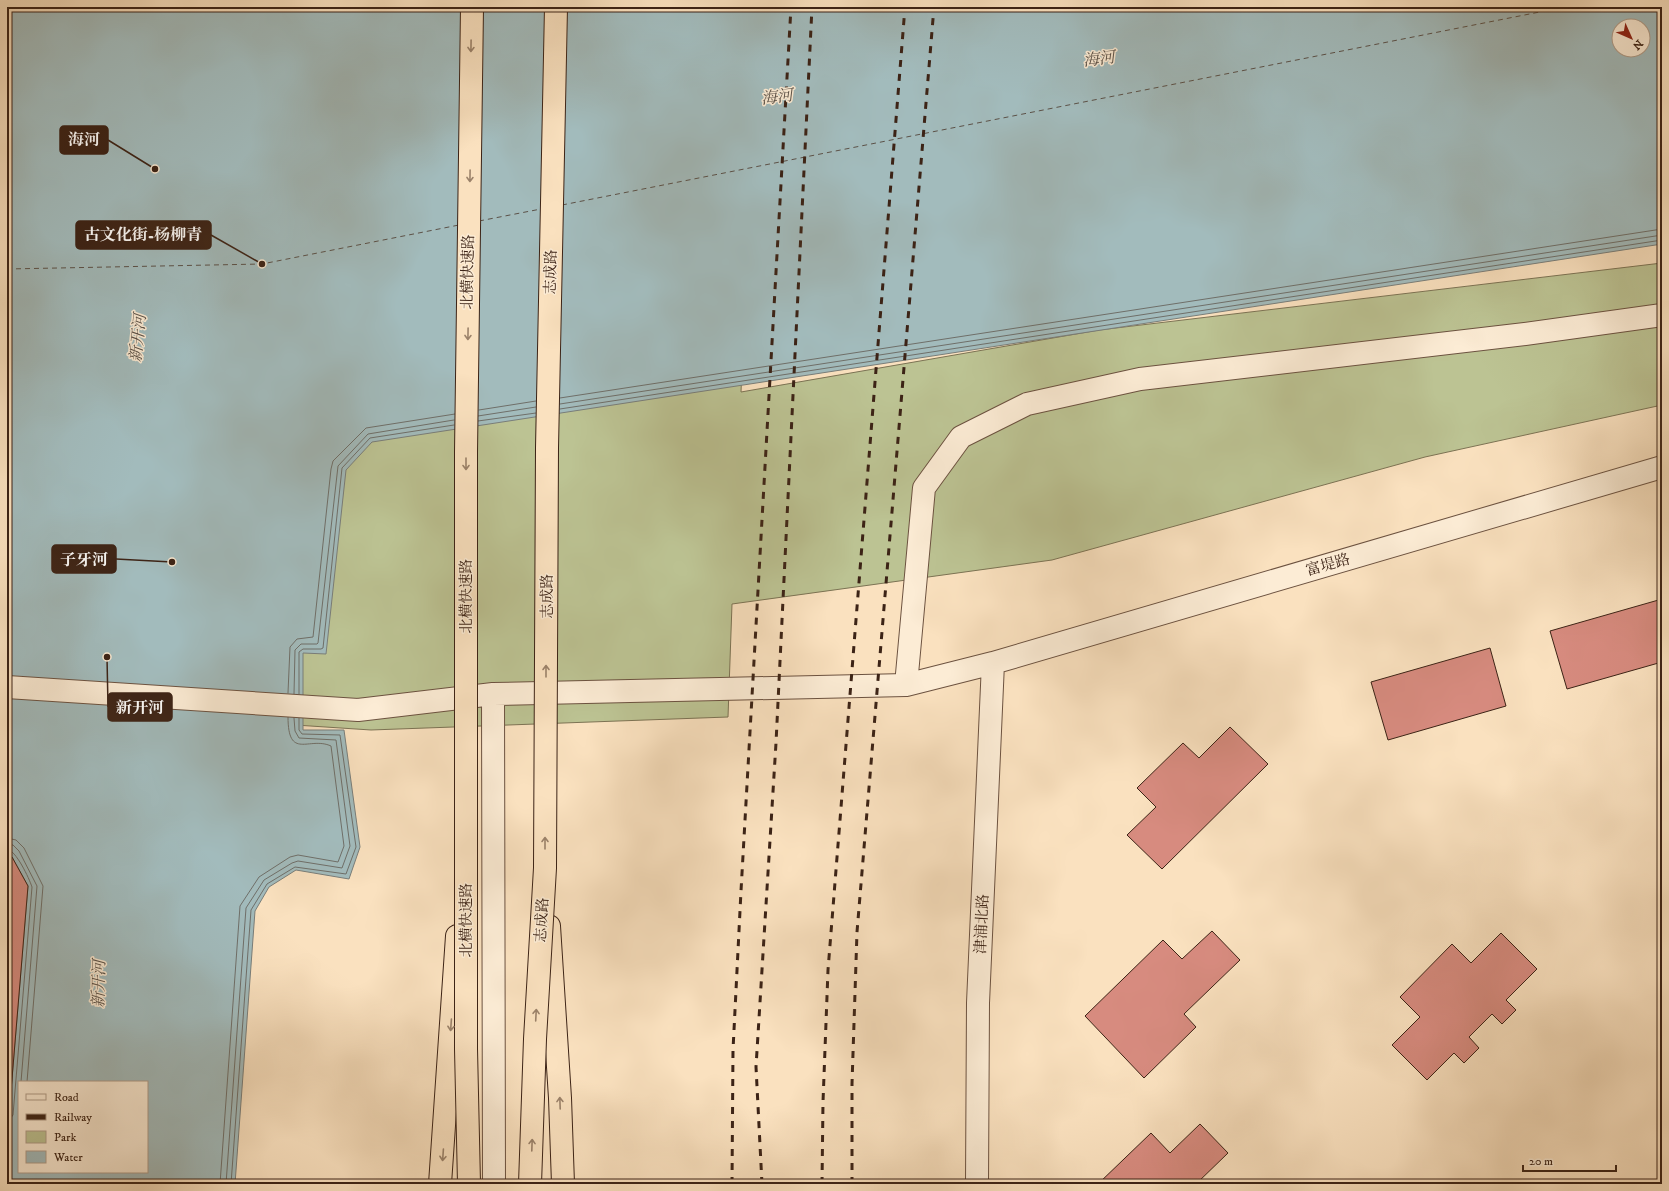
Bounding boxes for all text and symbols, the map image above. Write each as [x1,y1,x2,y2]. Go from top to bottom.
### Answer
north arrow [1611,18,1651,58]
text: N [1629,36,1646,53]
one-way arrow [467,39,475,52]
water label: 海河 [1082,47,1119,71]
water label: 海河 [760,85,797,109]
callout: 海河 [60,126,108,154]
text: 海河 [68,130,100,150]
one-way arrow [466,169,474,182]
callout: 古文化街-杨柳青 [76,221,211,249]
text: 古文化街-杨柳青 [84,225,202,245]
street label: 北横快速路 [458,234,478,310]
street label: 志成路 [541,249,561,295]
water label: 新开河 [126,310,151,363]
one-way arrow [464,327,472,340]
one-way arrow [462,457,470,470]
callout: 子牙河 [52,545,116,573]
text: 子牙河 [60,550,108,570]
street label: 富堤路 [1304,550,1352,580]
street label: 北横快速路 [457,558,476,634]
street label: 志成路 [538,573,557,619]
one-way arrow [542,665,550,678]
callout: 新开河 [108,693,172,721]
text: 新开河 [116,698,164,718]
one-way arrow [541,837,549,850]
street label: 北横快速路 [457,882,476,958]
street label: 津浦北路 [971,894,993,954]
street label: 志成路 [531,897,553,943]
water label: 新开河 [89,957,109,1008]
one-way arrow [533,1009,540,1022]
one-way arrow [448,1018,455,1031]
legend [18,1081,148,1173]
text: Road [54,1090,79,1105]
one-way arrow [557,1097,564,1110]
text: Railway [54,1110,92,1125]
text: Park [54,1130,76,1145]
one-way arrow [528,1139,535,1152]
scale bar [1523,1147,1616,1173]
one-way arrow [439,1148,446,1161]
text: Water [53,1150,83,1165]
text: 20 m [1529,1154,1553,1169]

